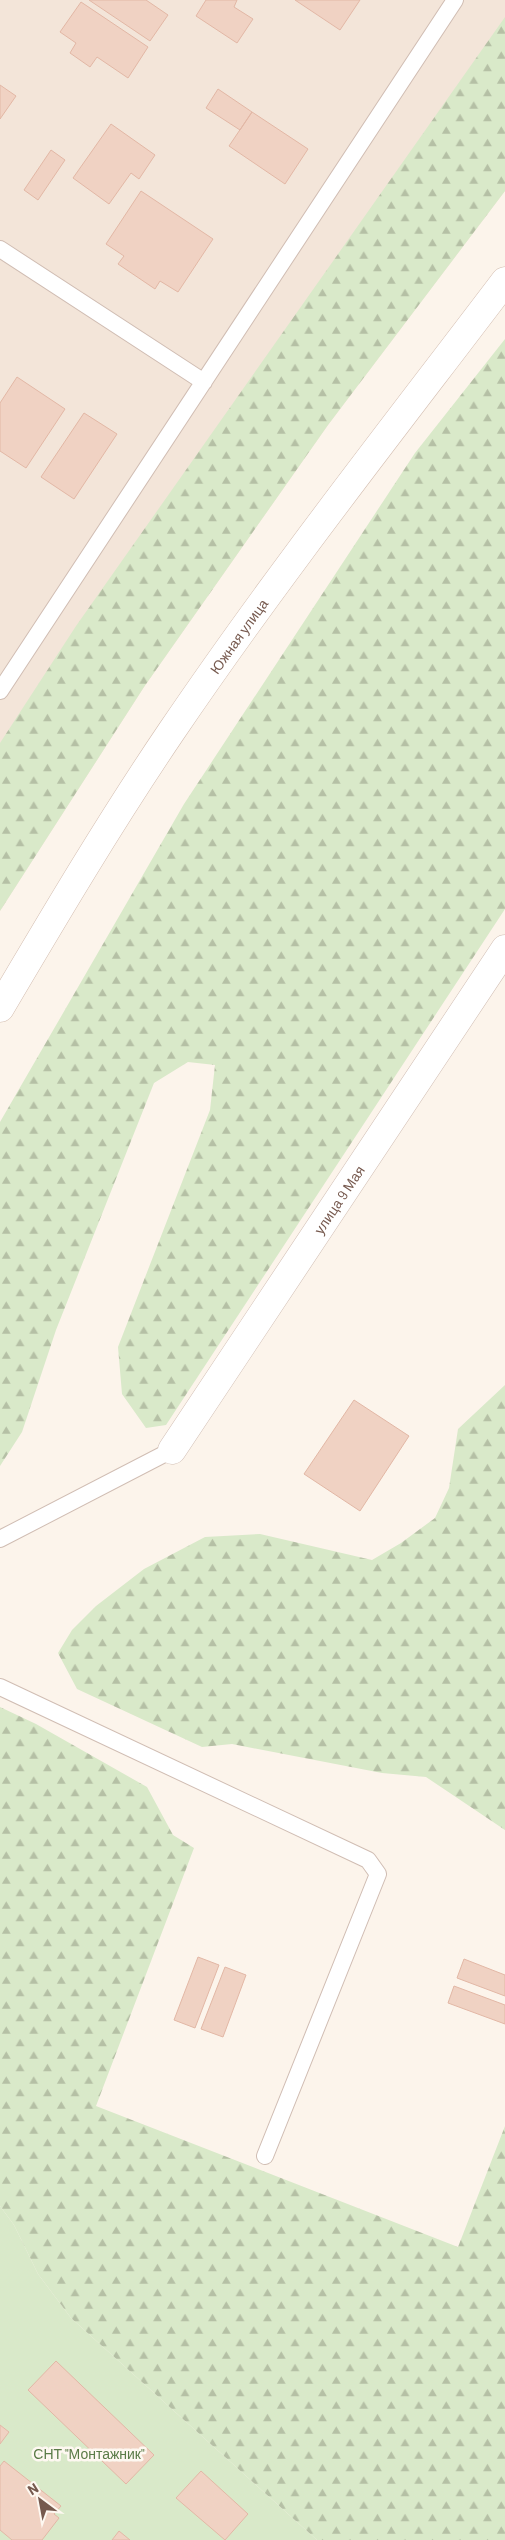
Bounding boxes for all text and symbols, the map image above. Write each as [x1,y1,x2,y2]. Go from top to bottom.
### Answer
street label: Южная улица [206,595,271,677]
street label: улица 9 Мая [310,1162,367,1237]
park label: СНТ "Монтажник" [33,2445,145,2462]
north arrow [15,2475,65,2525]
text: N [24,2479,41,2498]

